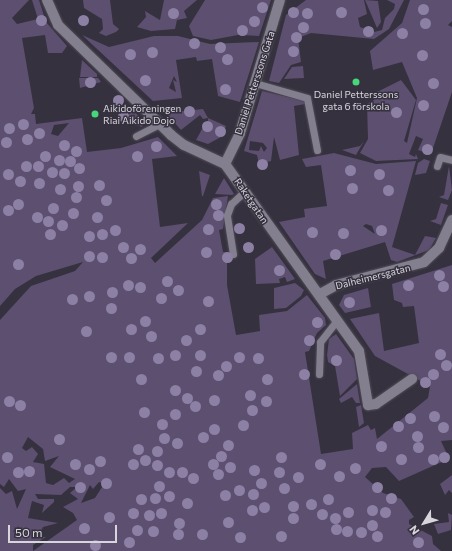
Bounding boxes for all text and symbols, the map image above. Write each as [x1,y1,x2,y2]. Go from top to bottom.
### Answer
street label: Daniel Petterssons Gata [233,30,277,136]
marker: Daniel Petterssons gata 6 förskola [351,77,361,87]
place label: Daniel Petterssons gata 6 förskola [314,88,398,112]
place label: Aikidoföreningen Riai Aikido Dojo [103,102,181,126]
marker: Aikidoföreningen Riai Aikido Dojo [90,109,100,119]
street label: Raketgatan [231,176,271,226]
street label: Dalheimersgatan [334,262,412,292]
north arrow [404,503,444,543]
scale bar [10,517,119,543]
text: N [406,523,422,538]
text: 50 m [15,525,43,539]

